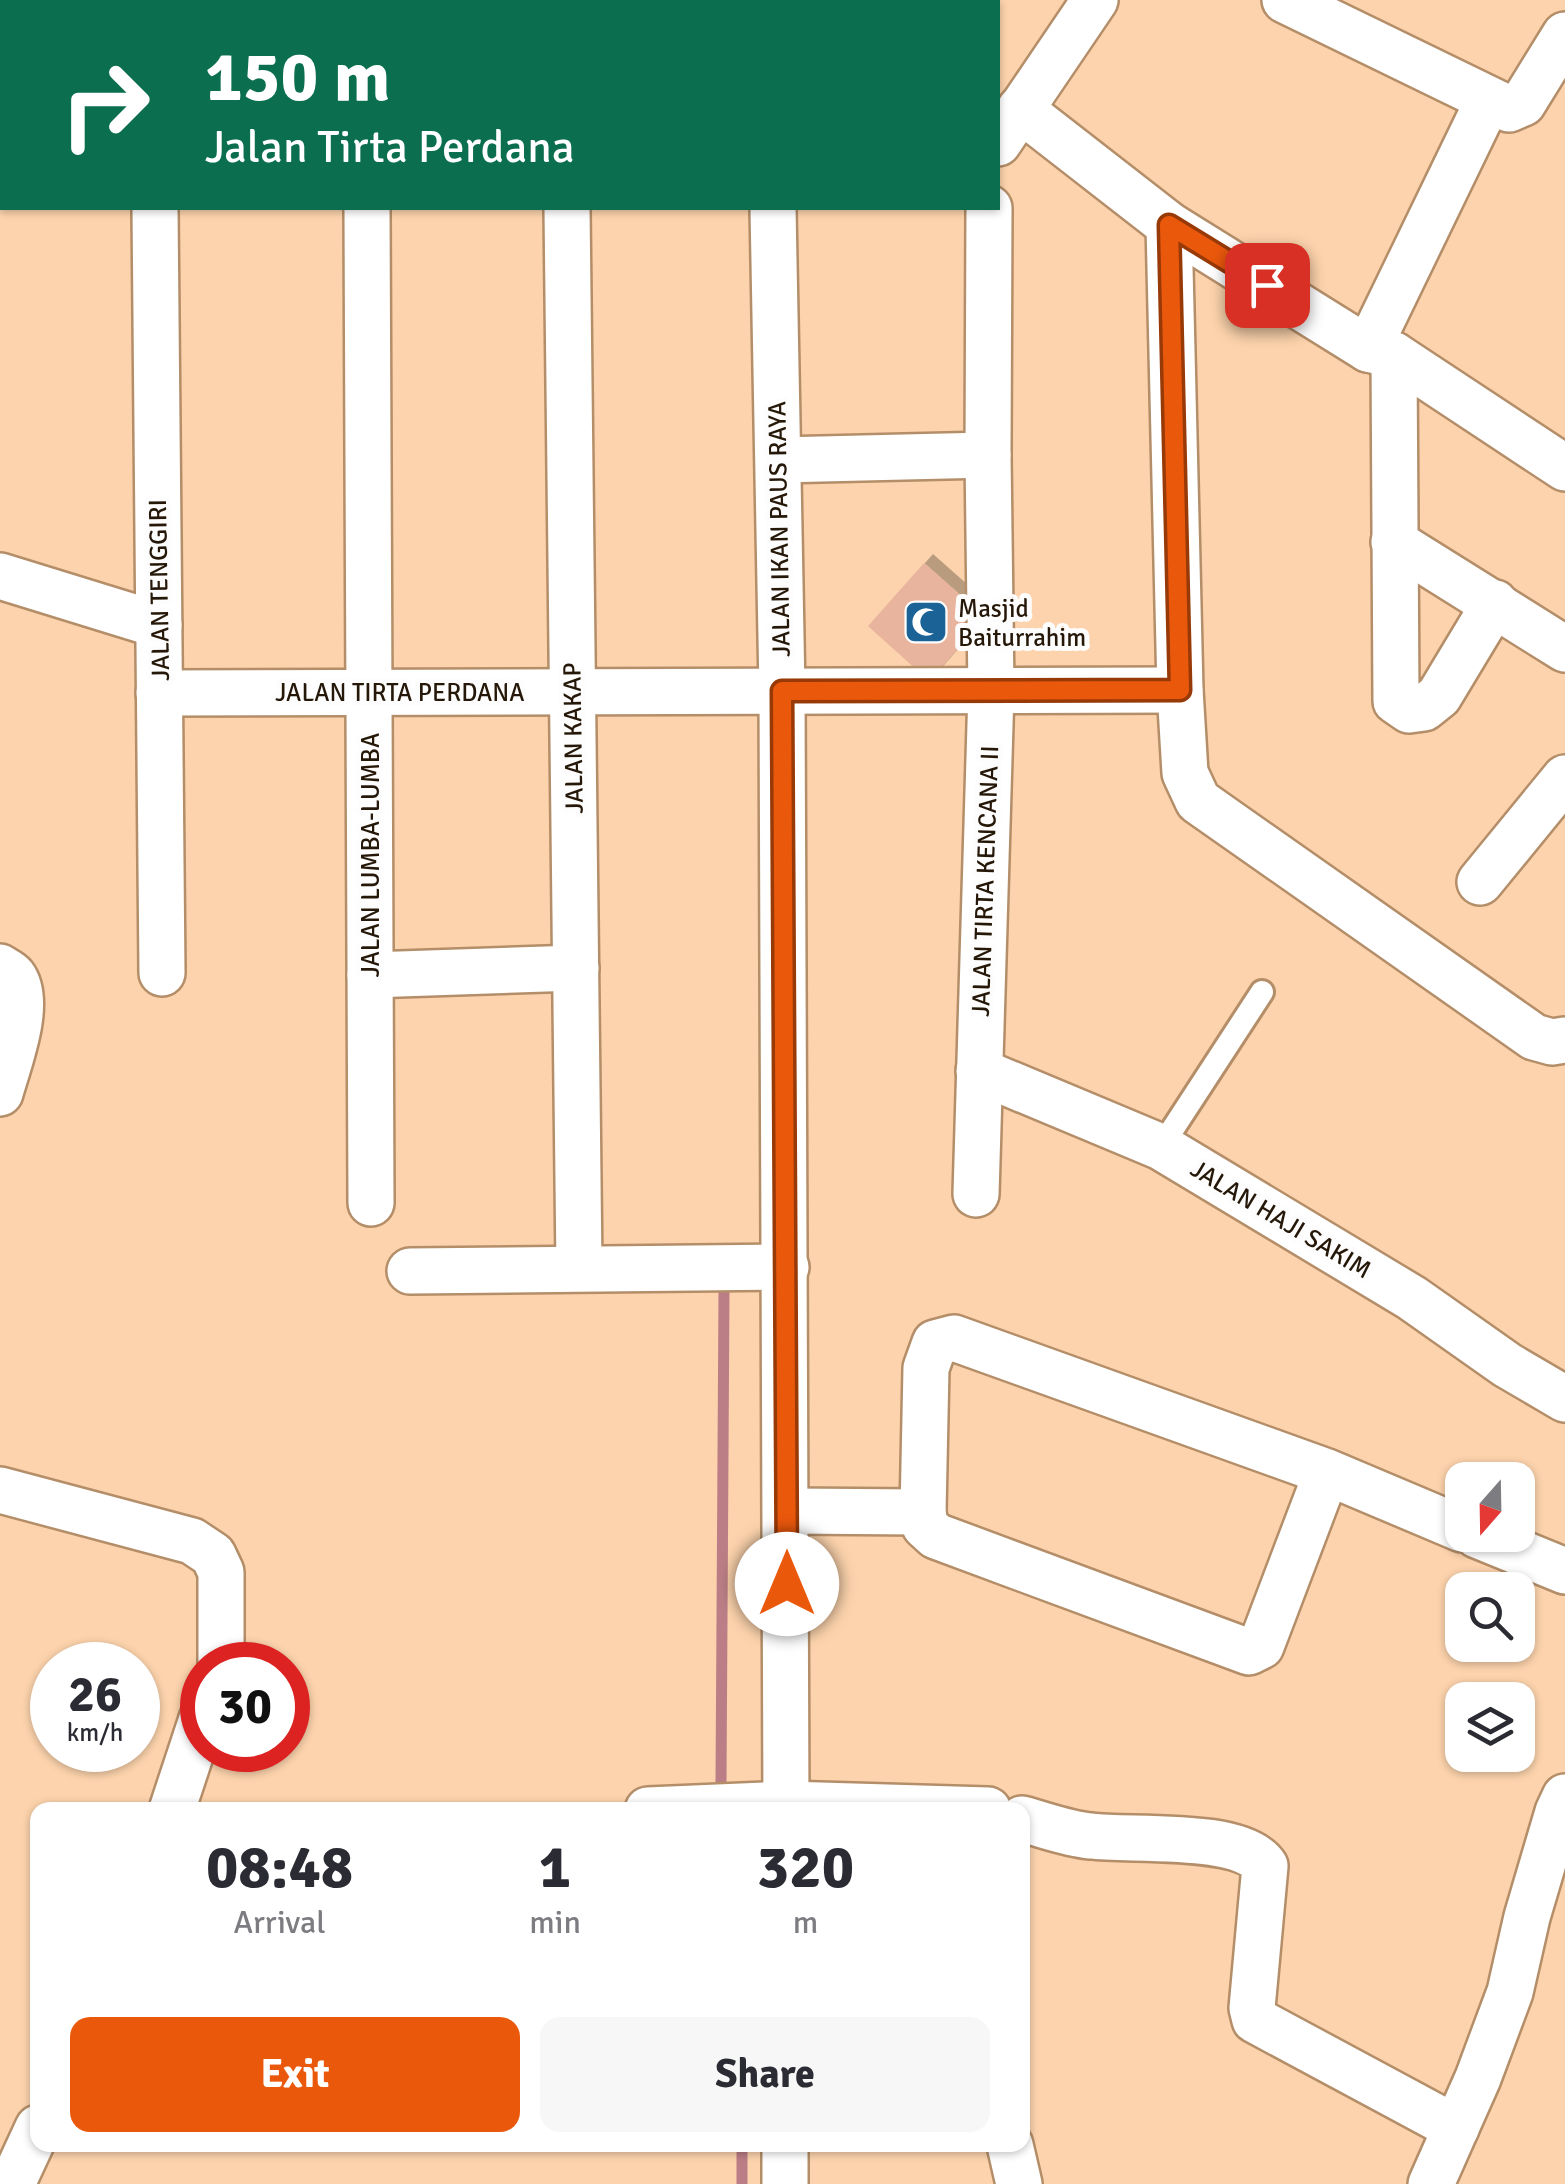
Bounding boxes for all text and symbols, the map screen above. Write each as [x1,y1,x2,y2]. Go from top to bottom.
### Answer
text: 150 m [205,34,390,120]
icon: right [40,40,170,170]
text: Jalan Tirta Perdana [205,120,575,175]
pin [1225,243,1310,328]
icon: arrive [1240,258,1295,313]
street label: JALAN IKAN PAUS RAYA [761,401,797,657]
street label: JALAN TENGGIRI [142,499,176,681]
place label: Masjid Baiturrahim [958,593,1086,653]
mosque icon: Masjid Baiturrahim [903,599,949,645]
street label: JALAN KAKAP [556,662,590,814]
street label: JALAN TIRTA PERDANA [275,677,525,708]
street label: JALAN LUMBA-LUMBA [355,733,386,977]
street label: JALAN TIRTA KENCANA II [965,745,1005,1017]
street label: JALAN HAJI SAKIM [1185,1153,1377,1285]
north arrow [1445,1462,1535,1552]
map controls [1445,1462,1535,1772]
position arrow [735,1532,839,1636]
button: search [1445,1572,1535,1662]
speed limit sign: 30 [180,1642,310,1772]
text: 26 [68,1664,122,1726]
button: layers [1445,1682,1535,1772]
text: km/h [67,1717,123,1748]
text: 08:48 [206,1831,353,1905]
text: 1 [539,1831,571,1905]
text: 320 [757,1831,854,1905]
text: Arrival [234,1903,326,1942]
text: min [529,1903,581,1942]
text: m [793,1903,818,1942]
button: Exit [70,2017,520,2132]
button: Share [540,2017,990,2132]

